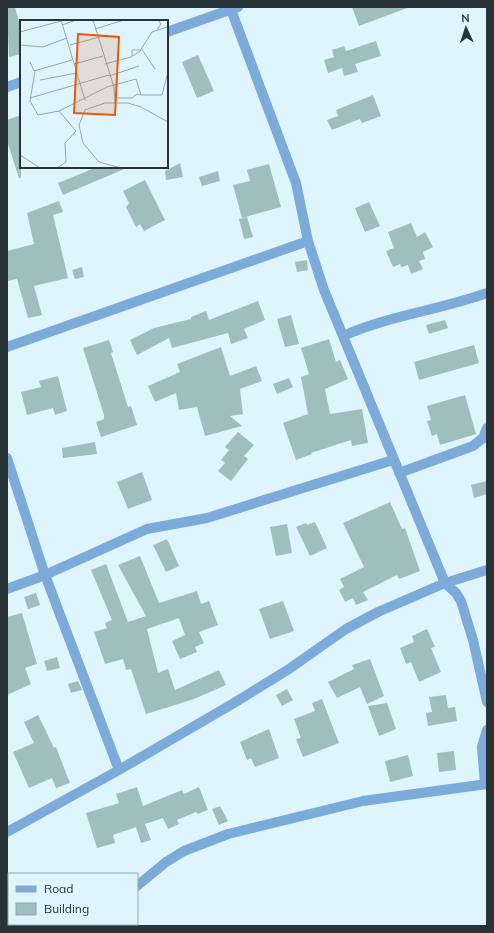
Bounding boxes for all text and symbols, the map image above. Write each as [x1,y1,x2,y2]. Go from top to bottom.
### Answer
north arrow [446,8,486,48]
text: N [461,11,470,25]
inset map [20,20,168,168]
legend [8,873,138,925]
text: Road [44,881,73,896]
text: Building [44,901,89,916]

